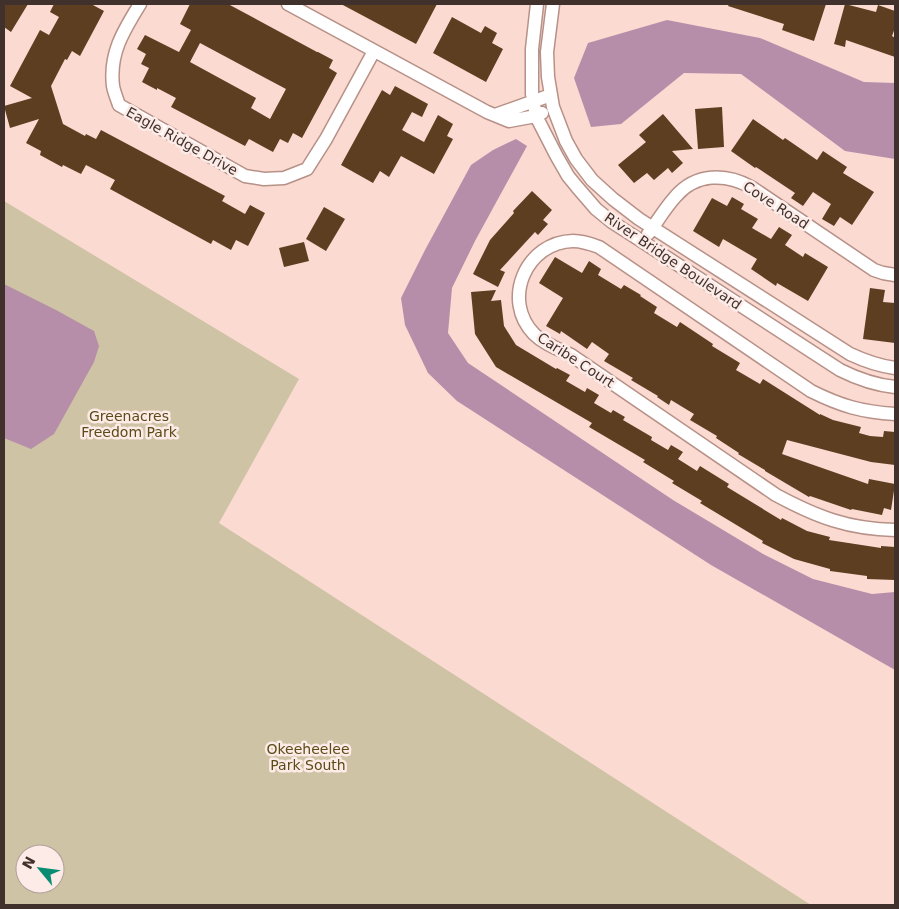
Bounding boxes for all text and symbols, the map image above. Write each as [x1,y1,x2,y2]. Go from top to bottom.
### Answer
street label: Eagle Ridge Drive [123,104,241,178]
street label: Cove Road [740,178,812,232]
street label: River Bridge Boulevard [602,209,744,313]
street label: Caribe Court [535,329,618,391]
park label: Greenacres Freedom Park [81,408,178,440]
park label: Okeeheelee Park South [266,741,350,773]
north arrow [15,844,65,894]
text: N [19,854,38,872]

